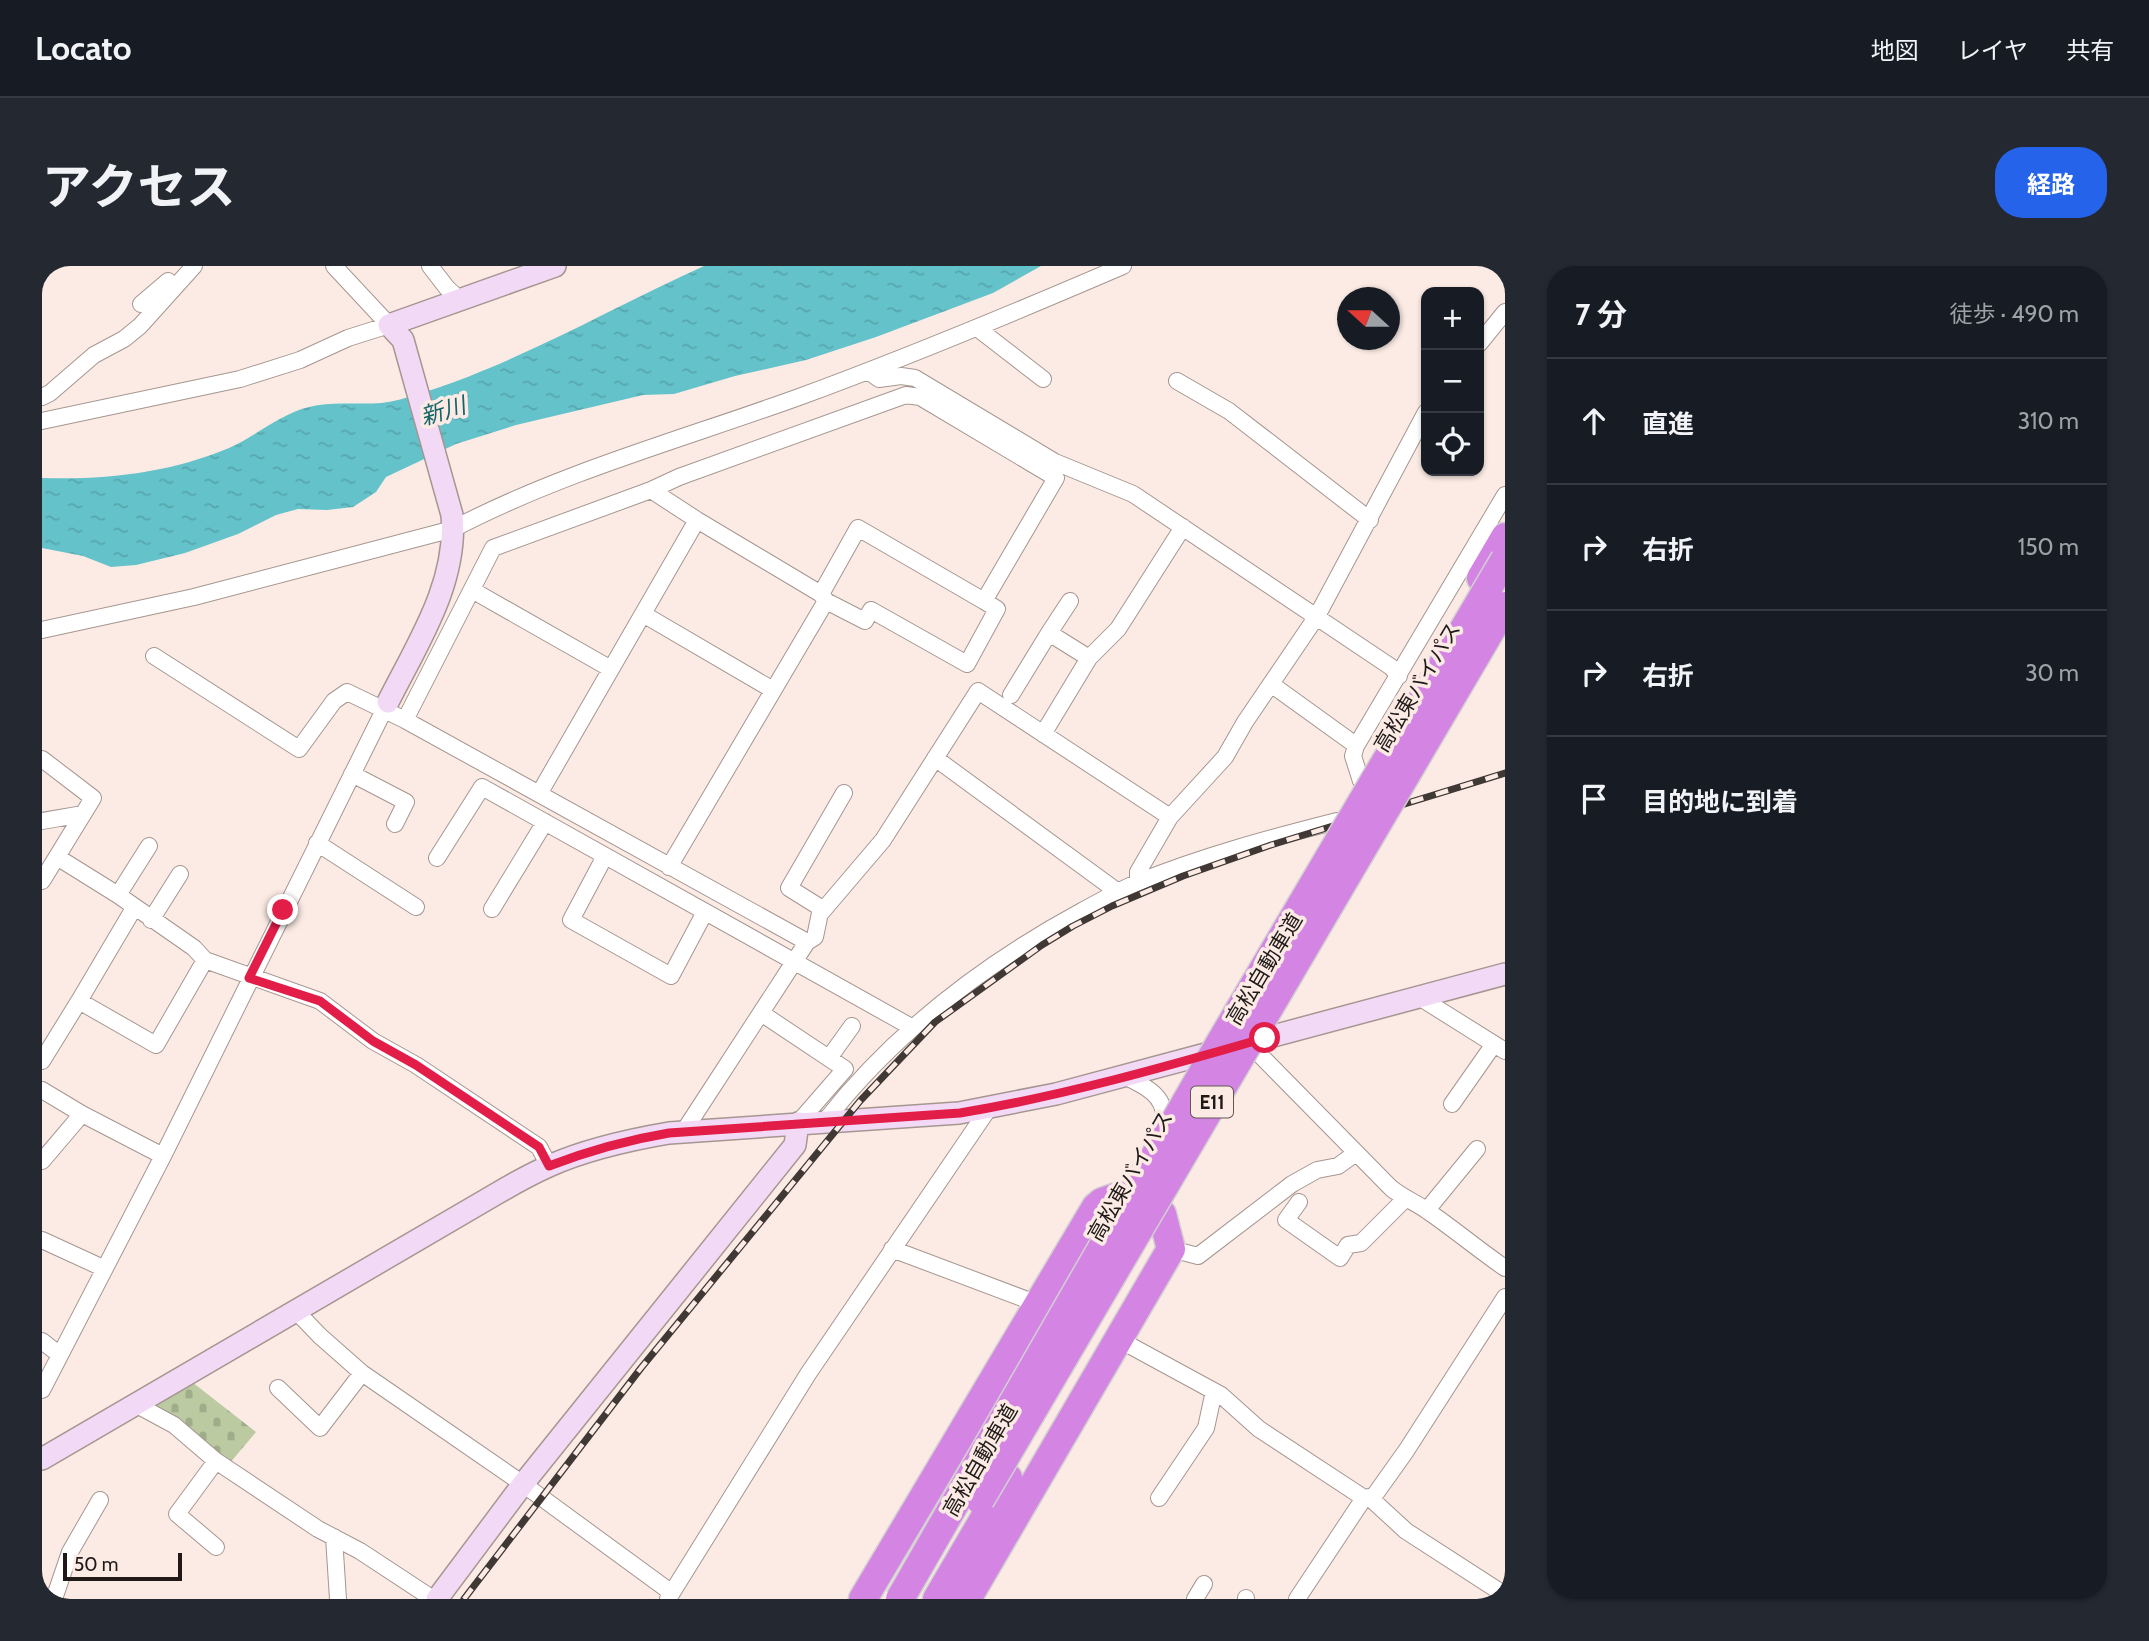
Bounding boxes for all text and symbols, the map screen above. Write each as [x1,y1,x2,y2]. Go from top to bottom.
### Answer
text: Locato [35,28,131,68]
text: 地図 [1871,36,1919,65]
text: レイヤ [1957,36,2028,65]
text: 共有 [2066,36,2114,65]
button: 経路 [1995,147,2107,218]
text: アクセス [42,157,236,216]
north arrow [1337,287,1400,350]
map controls [1421,287,1484,476]
button: + [1421,287,1484,350]
text: 7 分 [1575,296,1627,333]
text: 徒歩 · 490 m [1949,300,2079,328]
button: − [1421,350,1484,413]
water label: 新川 [417,390,472,431]
icon: ahead [1575,402,1613,440]
text: 310 m [2018,407,2079,435]
text: 直進 [1642,408,1694,440]
button: locate [1421,413,1484,476]
icon: right [1575,528,1613,566]
text: 150 m [2018,533,2079,561]
text: 右折 [1642,534,1694,566]
street label: 高松東バイパス [1369,618,1465,756]
icon: right [1575,654,1613,692]
text: 30 m [2025,659,2079,687]
text: 右折 [1642,660,1694,692]
icon: arrive [1575,780,1613,818]
text: 目的地に到着 [1642,786,1798,818]
route end [267,894,298,925]
street label: 高松自動車道 [1221,909,1307,1029]
route start [1249,1022,1280,1053]
road number: E11 [1191,1086,1233,1118]
street label: 高松東バイパス [1083,1106,1177,1246]
street label: 高松自動車道 [938,1399,1022,1521]
scale bar [63,1550,182,1582]
text: 50 m [74,1553,118,1576]

